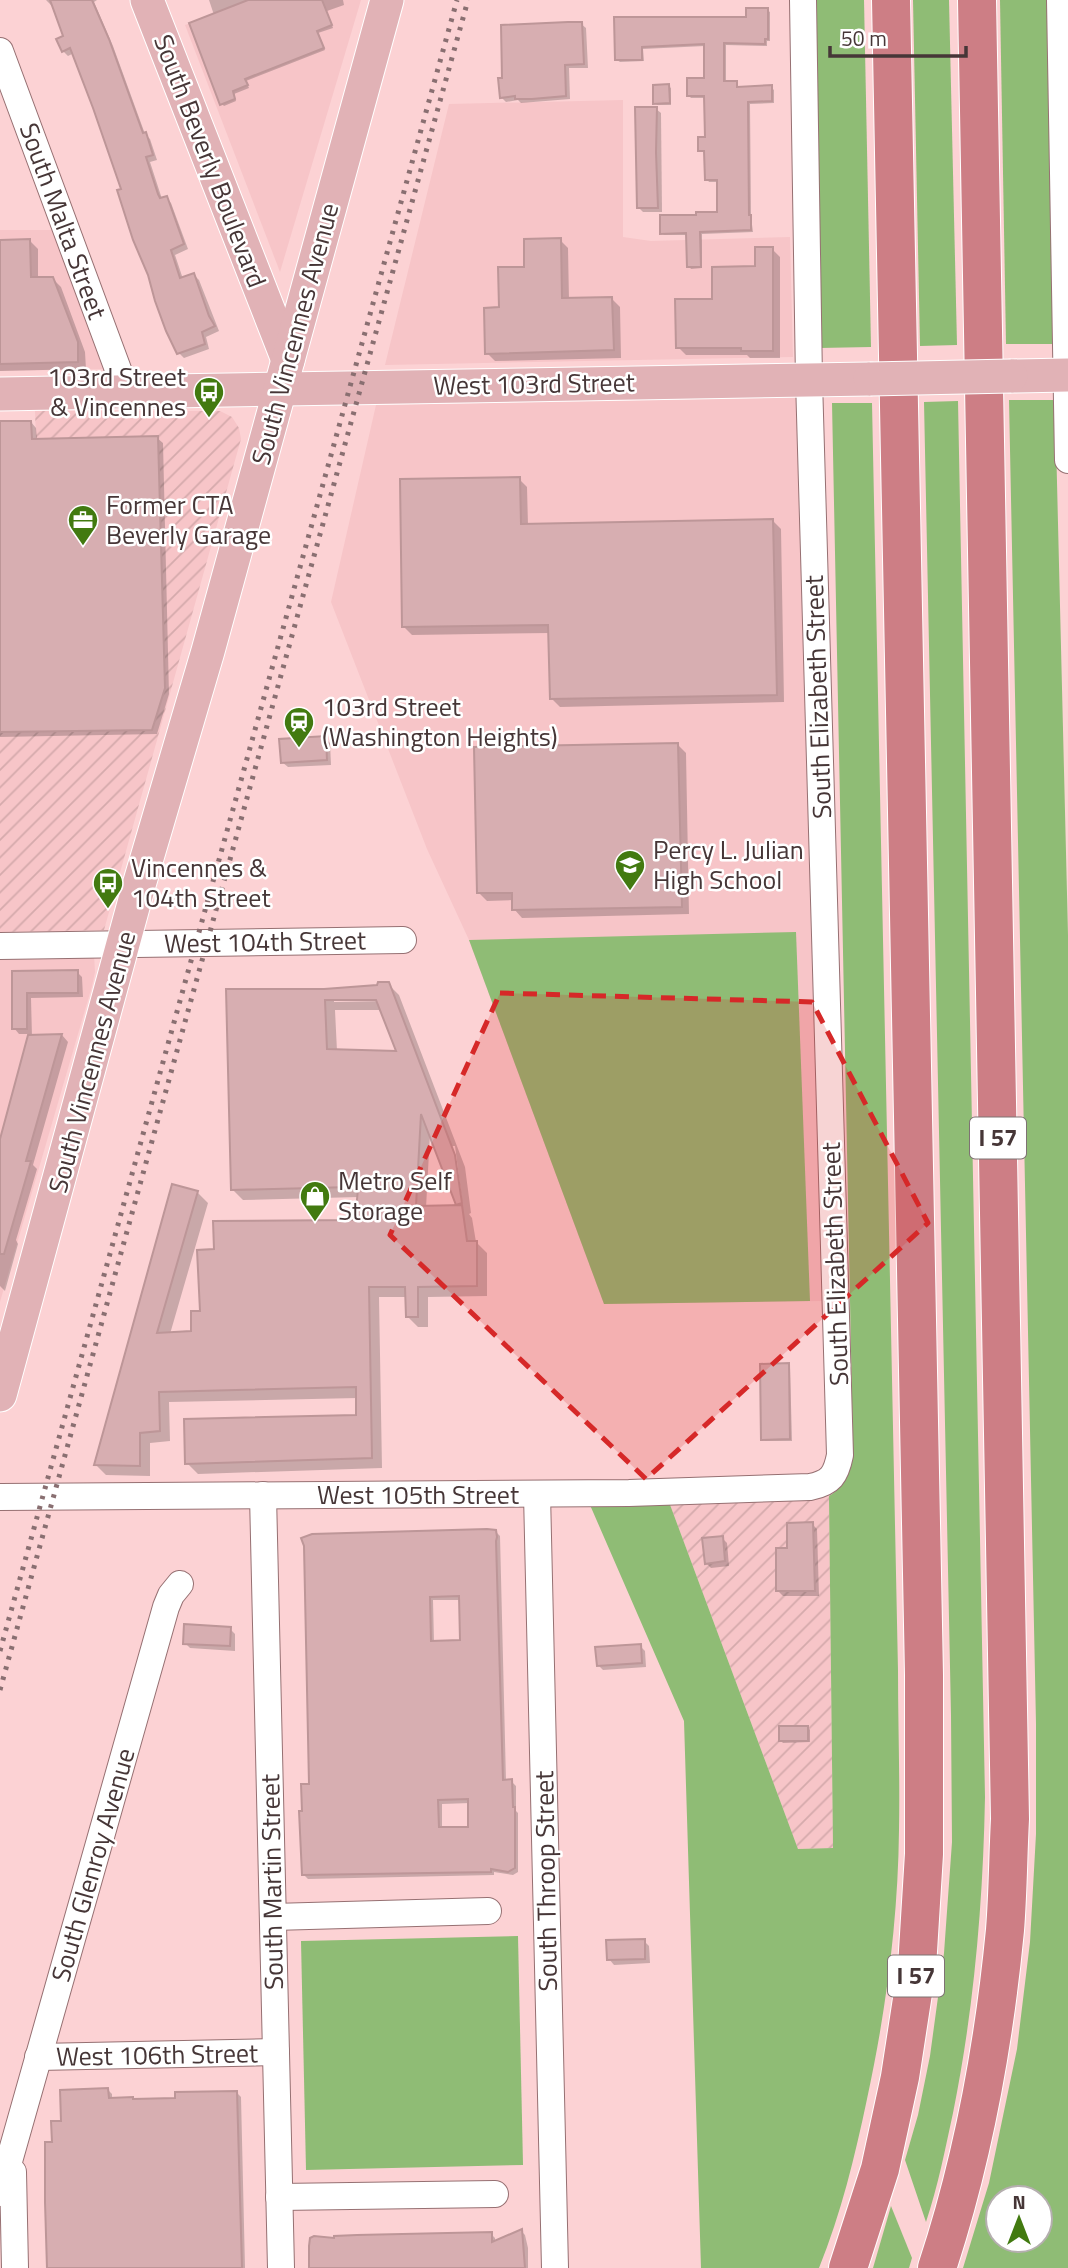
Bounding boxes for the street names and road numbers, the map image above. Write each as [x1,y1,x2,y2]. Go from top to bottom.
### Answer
street label: South Beverly Boulevard [144,29,277,293]
street label: South Malta Street [10,117,117,324]
street label: South Vincennes Avenue [241,199,348,469]
street label: West 103rd Street [433,362,635,405]
street label: South Elizabeth Street [794,574,841,820]
street label: West 104th Street [164,920,366,963]
street label: South Vincennes Avenue [38,927,145,1197]
road number: I 57 [970,1118,1026,1158]
street label: South Elizabeth Street [811,1141,858,1387]
street label: West 105th Street [317,1475,519,1514]
street label: South Glenroy Avenue [41,1743,145,1986]
street label: South Throop Street [524,1770,567,1992]
street label: South Martin Street [250,1774,293,1990]
road number: I 57 [888,1955,944,1996]
street label: West 106th Street [56,2033,258,2076]

